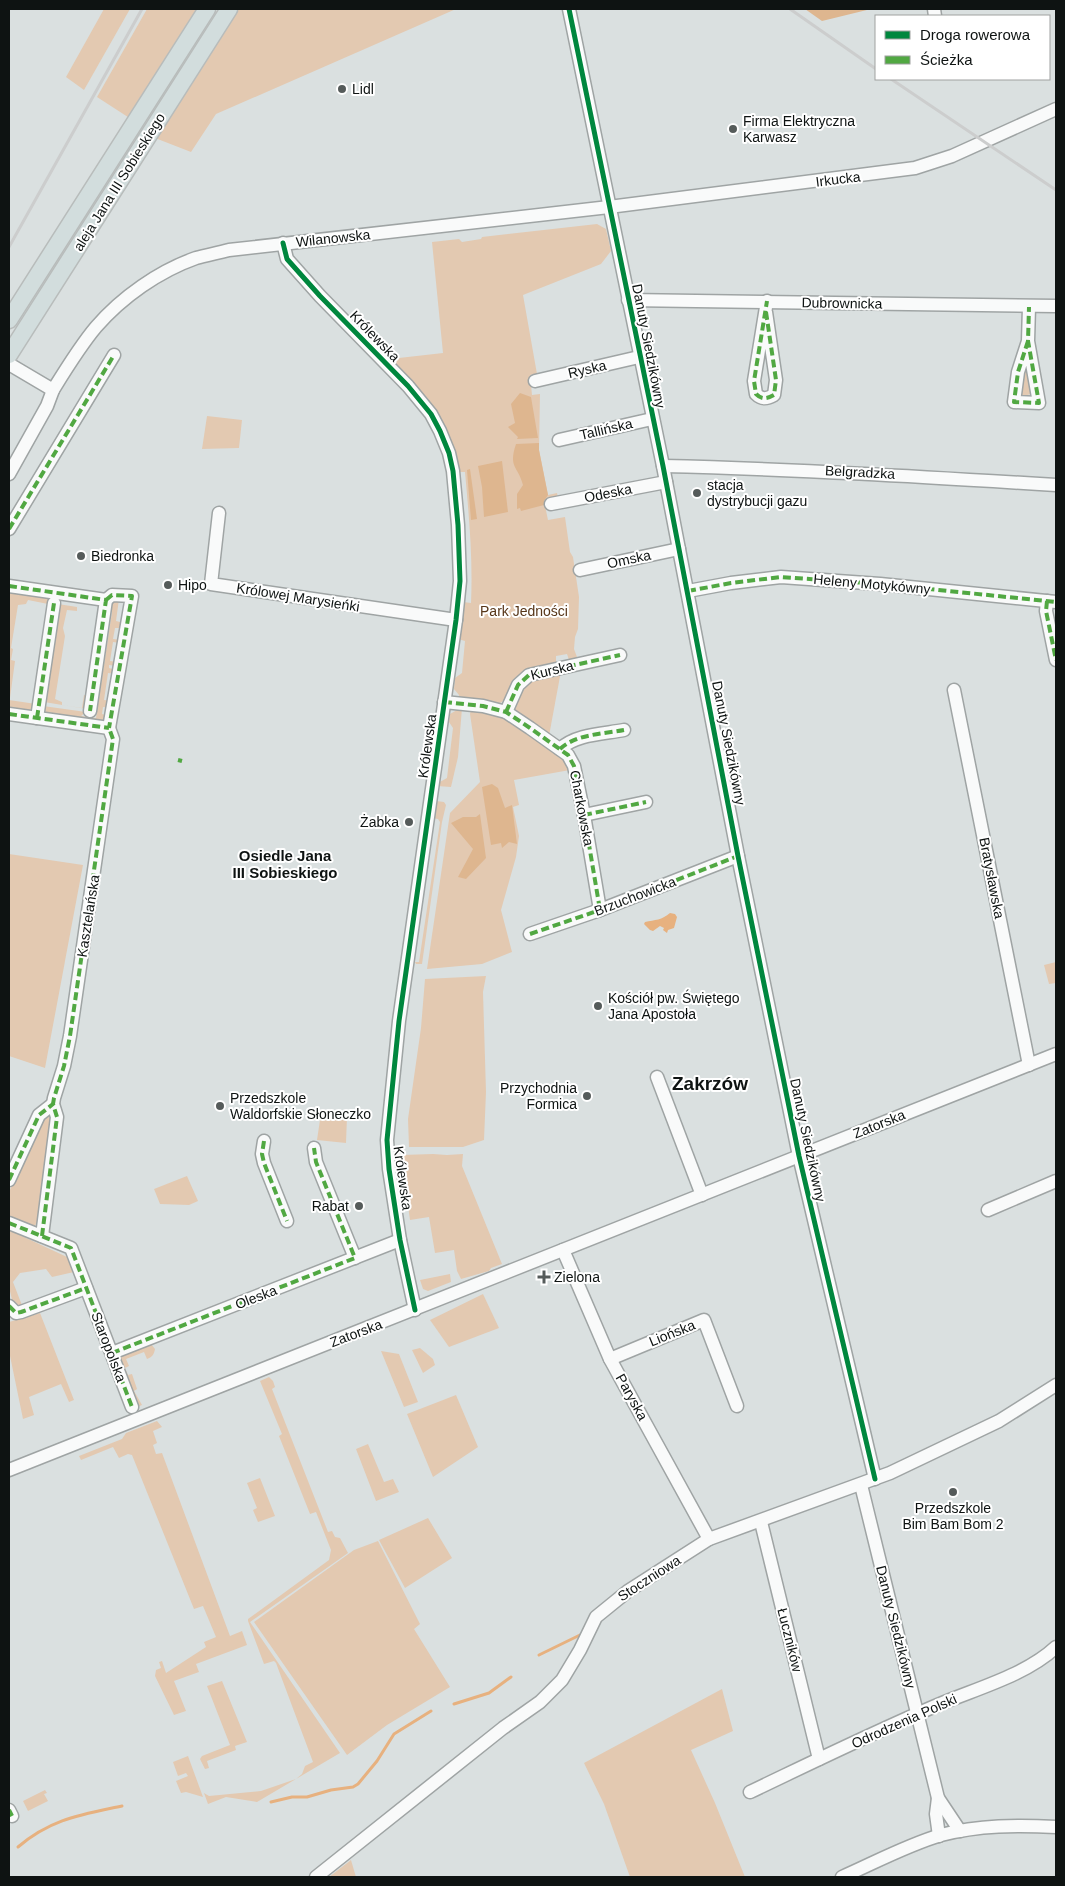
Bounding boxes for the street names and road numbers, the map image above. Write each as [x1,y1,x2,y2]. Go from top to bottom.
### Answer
street label: aleja Jana III Sobieskiego [70,110,168,254]
street label: Irkucka [815,168,862,190]
street label: Wilanowska [295,226,371,250]
street label: Danuty Siedzikówny [629,283,669,409]
street label: Dubrownicka [801,294,883,312]
street label: Królewska [347,307,403,365]
street label: Ryska [566,357,608,381]
street label: Tallińska [578,415,634,443]
street label: Belgradzka [825,462,896,482]
street label: Odeska [583,481,633,505]
street label: Omska [606,547,653,571]
street label: Heleny Motykówny [813,571,931,597]
street label: Królowej Marysieńki [235,579,361,615]
street label: Kurska [529,657,575,683]
street label: Danuty Siedzikówny [709,680,749,806]
street label: Królewska [415,713,439,779]
street label: Charkowska [567,769,597,848]
street label: Bratysławska [976,836,1008,920]
street label: Kasztelańska [74,873,102,958]
street label: Brzuchowicka [592,873,678,919]
street label: Danuty Siedzikówny [787,1077,829,1203]
street label: Zatorska [851,1106,907,1142]
street label: Królewska [391,1145,415,1211]
street label: Oleska [233,1282,279,1312]
street label: Staropolska [88,1310,130,1385]
street label: Zatorska [328,1316,384,1350]
street label: Liońska [647,1316,698,1349]
street label: Paryska [613,1371,651,1423]
street label: Stoczniowa [615,1552,684,1604]
street label: Danuty Siedzikówny [873,1564,919,1690]
street label: Łuczników [774,1606,806,1675]
street label: Odrodzenia Polski [849,1691,959,1751]

